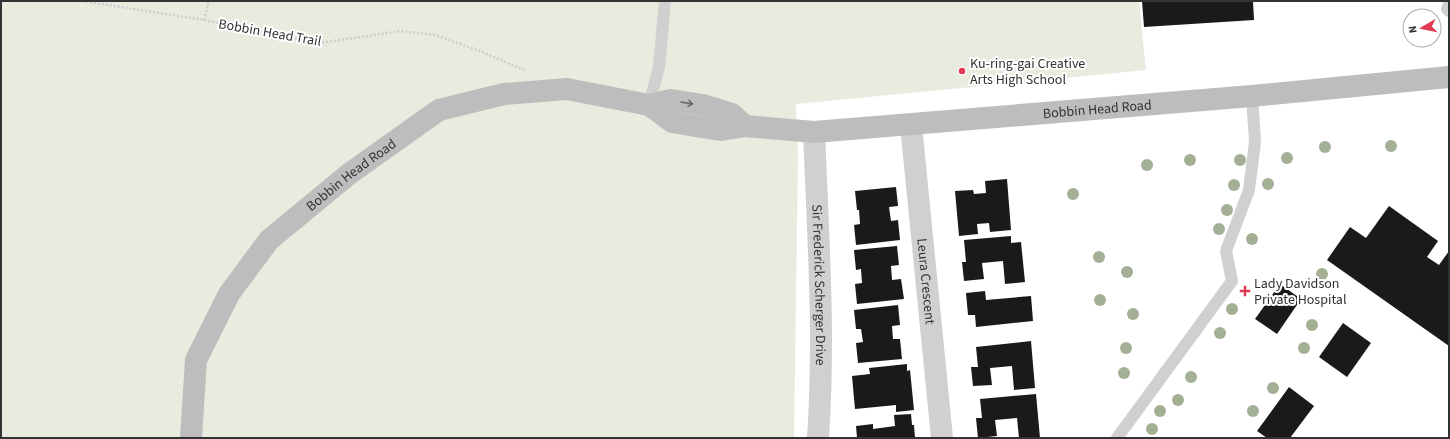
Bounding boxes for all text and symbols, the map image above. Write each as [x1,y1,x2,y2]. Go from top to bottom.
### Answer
north arrow [1402,8,1442,48]
street label: Bobbin Head Trail [217,14,323,52]
text: N [1405,25,1421,34]
place label: Ku-ring-gai Creative Arts High School [970,54,1085,90]
marker: Ku-ring-gai Creative Arts High School [957,66,967,76]
street label: Bobbin Head Road [1042,95,1152,124]
one-way arrow [680,99,693,107]
street label: Bobbin Head Road [302,134,401,216]
street label: Sir Frederick Scherger Drive [806,204,830,366]
street label: Leura Crescent [911,237,940,326]
place label: Lady Davidson Private Hospital [1254,274,1347,310]
marker: Lady Davidson Private Hospital [1239,285,1251,297]

